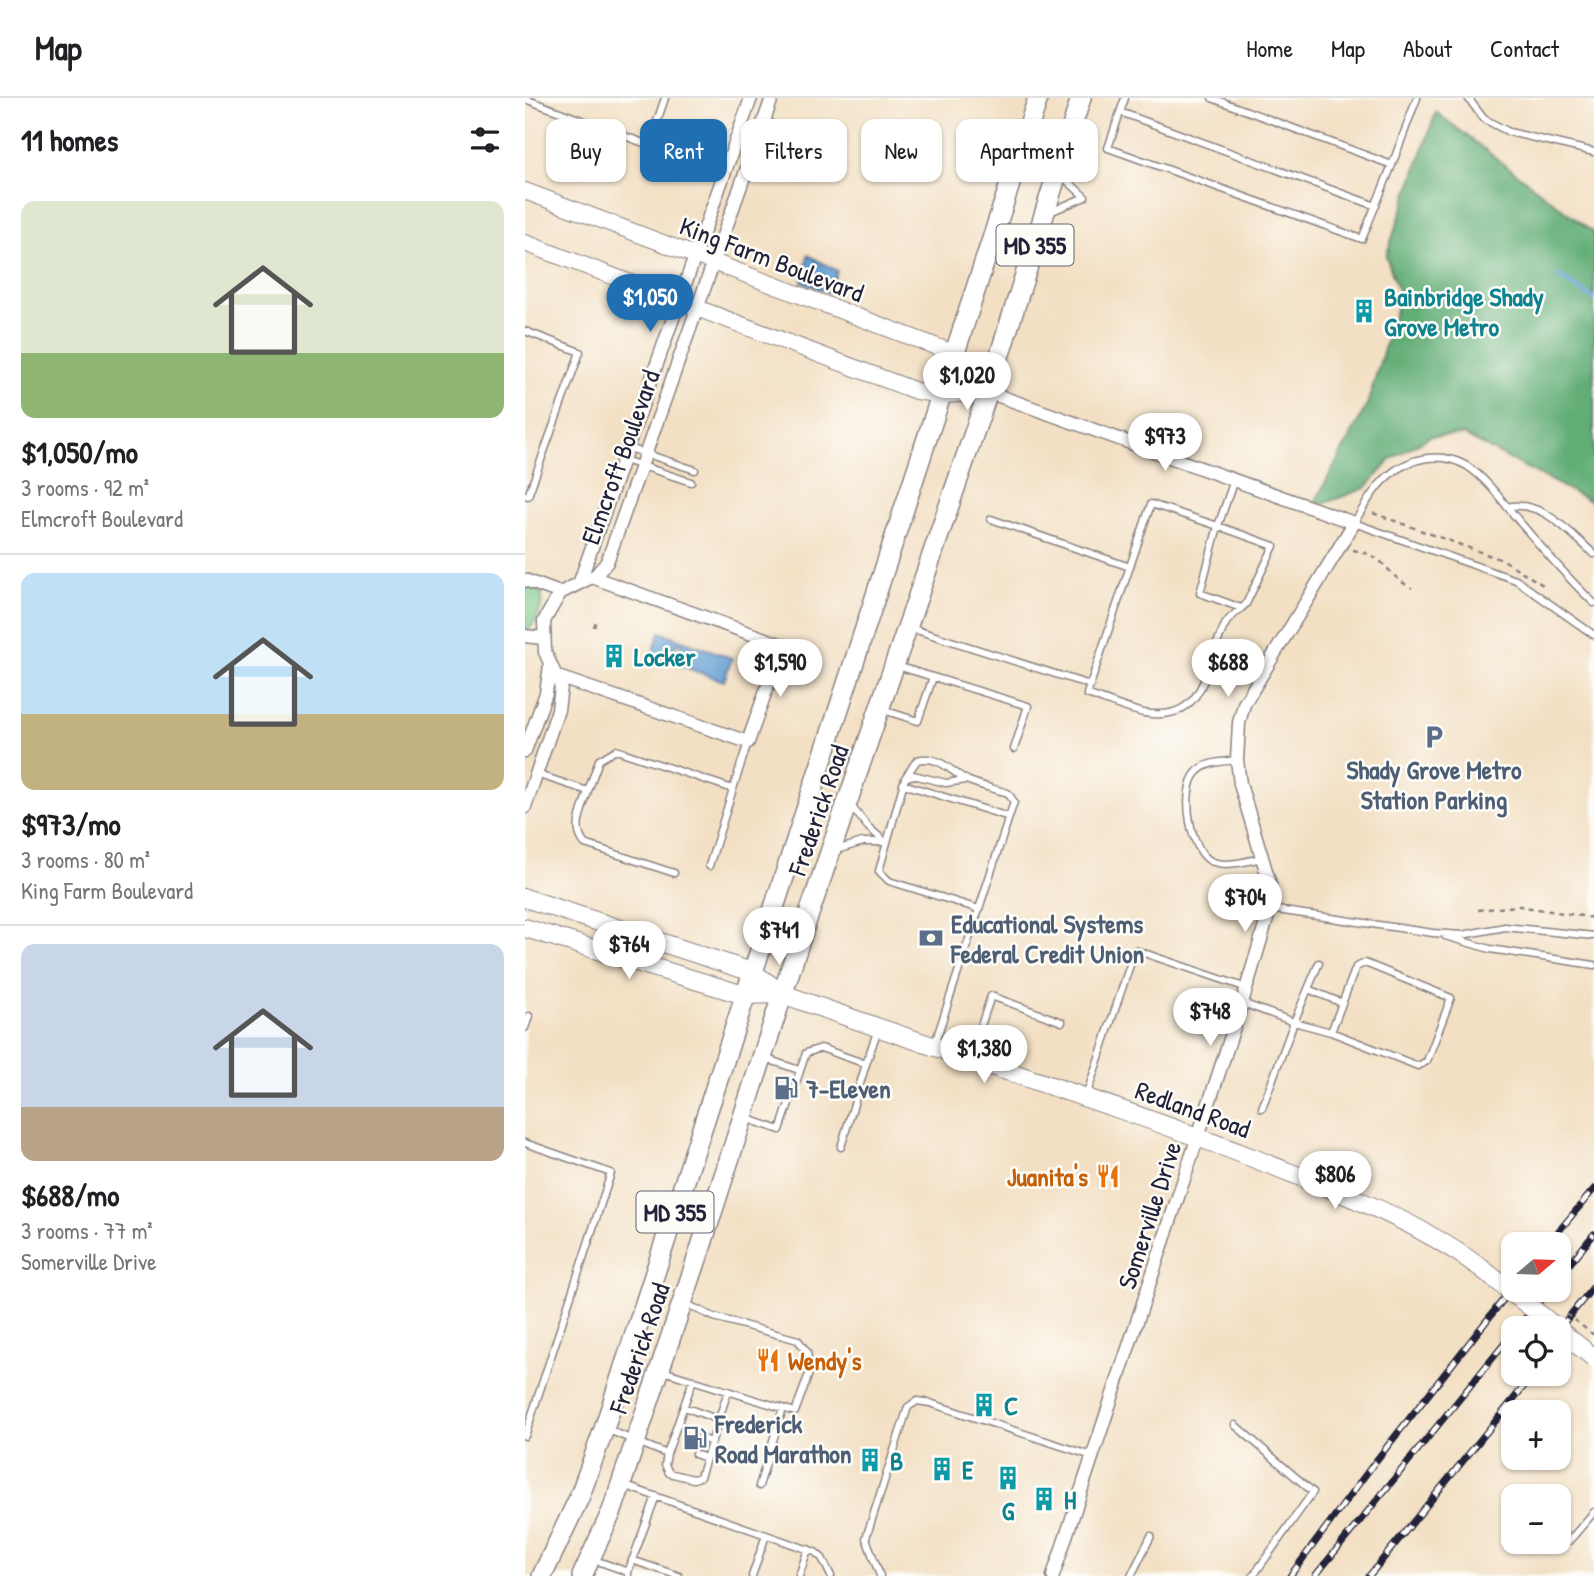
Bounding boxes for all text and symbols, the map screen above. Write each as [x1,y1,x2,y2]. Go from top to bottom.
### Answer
text: Map [35,26,82,70]
text: Home [1246,32,1293,64]
text: Map [1331,32,1365,64]
text: About [1403,32,1452,64]
text: Contact [1490,32,1559,64]
chip: Buy [546,119,626,182]
chip: Rent [640,119,727,182]
chip: Filters [741,119,847,182]
chip: New [861,119,942,182]
chip: Apartment [956,119,1098,182]
text: 11 homes [21,120,118,160]
icon: filters [466,121,504,159]
street label: King Farm Boulevard [675,208,869,310]
road number: MD 355 [997,225,1073,266]
icon: home [200,247,326,373]
pin: $1,050 [593,274,707,334]
place label: Bainbridge Shady Grove Metro [1384,279,1544,344]
text: $1,050 [623,281,678,312]
building icon: Bainbridge Shady Grove Metro [1350,297,1378,325]
pin: $1,020 [910,352,1024,412]
text: $1,020 [939,359,995,390]
street label: Elmcroft Boulevard [572,365,668,549]
pin: $973 [1124,414,1206,473]
text: $973 [1144,420,1186,451]
text: $1,050/mo [21,432,138,472]
text: 3 rooms · 92 m² [21,472,149,503]
text: Elmcroft Boulevard [21,503,183,534]
icon: home [200,619,326,745]
place label: Locker [634,639,696,674]
pin: $1,590 [723,640,837,699]
pin: $688 [1187,640,1269,699]
building icon: Locker [600,642,628,670]
text: $1,590 [753,646,807,677]
text: $688 [1208,646,1248,677]
parking icon: Shady Grove Metro Station Parking [1420,723,1448,751]
street label: Frederick Road [779,740,857,881]
place label: Shady Grove Metro Station Parking [1346,752,1522,818]
text: $973/mo [21,804,121,844]
text: 3 rooms · 80 m² [21,844,150,875]
pin: $704 [1204,874,1286,934]
text: King Farm Boulevard [21,875,193,906]
text: $704 [1224,881,1266,912]
place label: Educational Systems Federal Credit Union [950,906,1144,971]
pin: $741 [738,908,820,967]
text: $741 [759,914,799,945]
pin: $764 [588,922,670,981]
bank icon: Educational Systems Federal Credit Union [917,924,945,952]
text: $764 [609,928,649,959]
pin: $748 [1169,988,1251,1048]
icon: home [200,990,326,1116]
text: $748 [1189,995,1231,1026]
pin: $1,380 [927,1026,1041,1085]
text: $1,380 [956,1032,1012,1063]
place label: 7-Eleven [805,1071,891,1106]
street label: Redland Road [1131,1072,1255,1146]
fuel station icon: 7-Eleven [772,1074,800,1102]
street label: Somerville Drive [1109,1137,1189,1293]
pin: $806 [1294,1152,1376,1211]
text: $806 [1314,1158,1356,1189]
place label: Juanita's [1007,1159,1088,1194]
restaurant icon: Juanita's [1094,1162,1122,1190]
text: $688/mo [21,1175,119,1215]
road number: MD 355 [636,1192,713,1232]
text: 3 rooms · 77 m² [21,1215,153,1246]
north arrow [1501,1232,1571,1302]
map controls [1501,1232,1571,1554]
text: Somerville Drive [21,1246,156,1277]
street label: Frederick Road [600,1278,678,1419]
button: locate [1501,1316,1571,1386]
place label: Wendy's [788,1343,862,1379]
restaurant icon: Wendy's [754,1346,782,1374]
place label: C [1004,1388,1018,1423]
building icon: C [970,1391,998,1419]
button: + [1501,1400,1571,1470]
place label: Frederick Road Marathon [714,1406,852,1471]
fuel station icon: Frederick Road Marathon [681,1424,709,1452]
place label: B [890,1443,903,1478]
building icon: B [856,1446,884,1474]
place label: E [962,1452,974,1487]
building icon: E [928,1455,956,1483]
building icon: G [994,1464,1022,1492]
place label: H [1064,1482,1076,1517]
button: − [1501,1484,1571,1554]
building icon: H [1030,1485,1058,1513]
place label: G [1002,1493,1015,1528]

